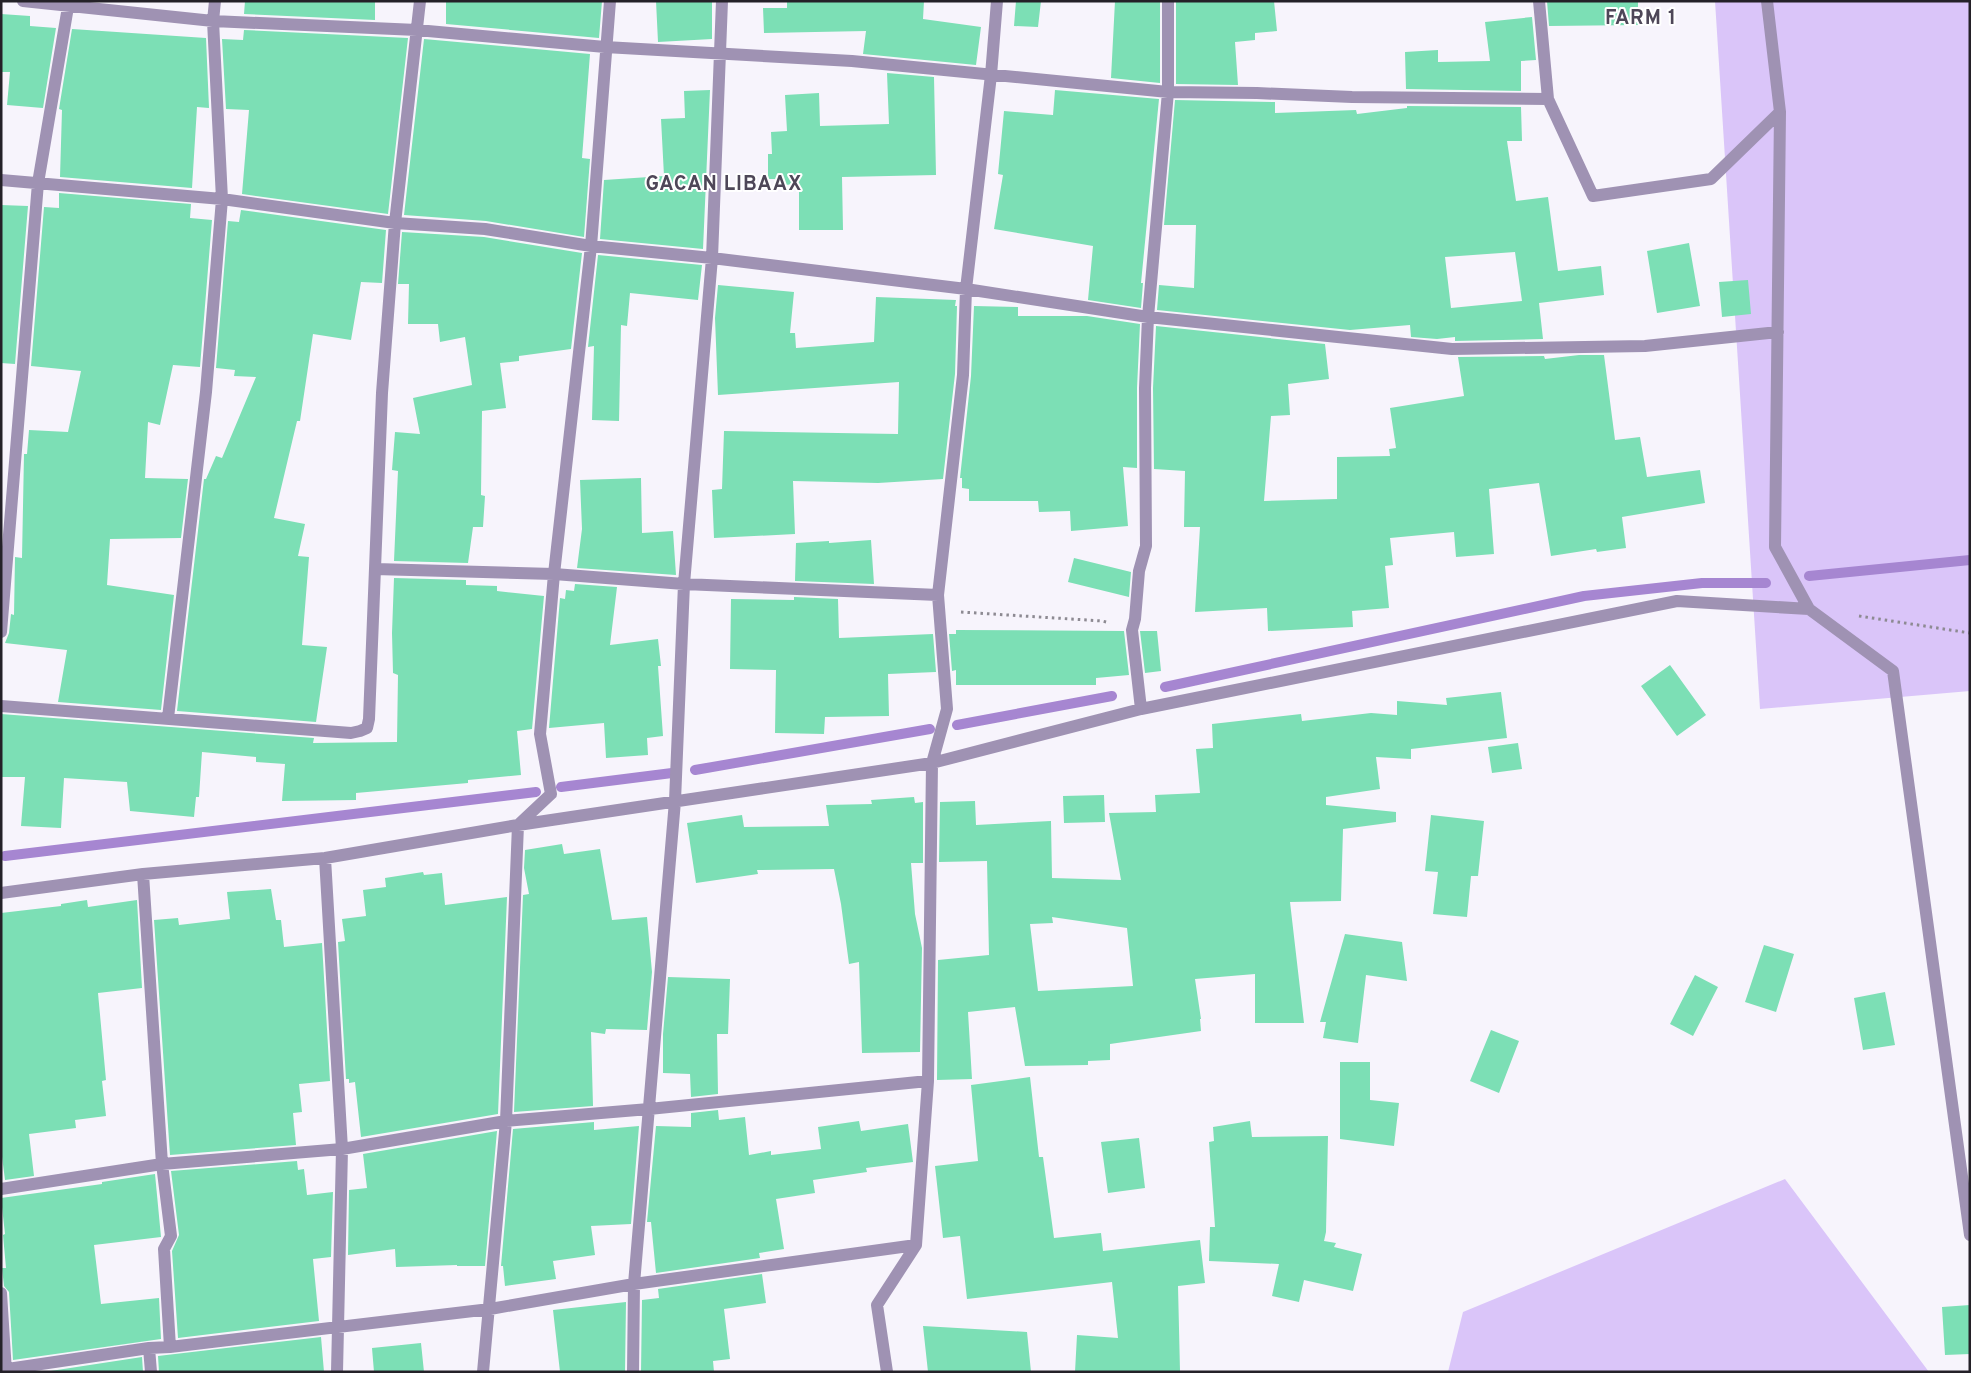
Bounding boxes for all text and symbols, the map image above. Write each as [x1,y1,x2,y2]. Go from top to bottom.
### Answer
district label: FARM 1 [1605,6,1677,32]
district label: GACAN LIBAAX [645,172,803,198]

